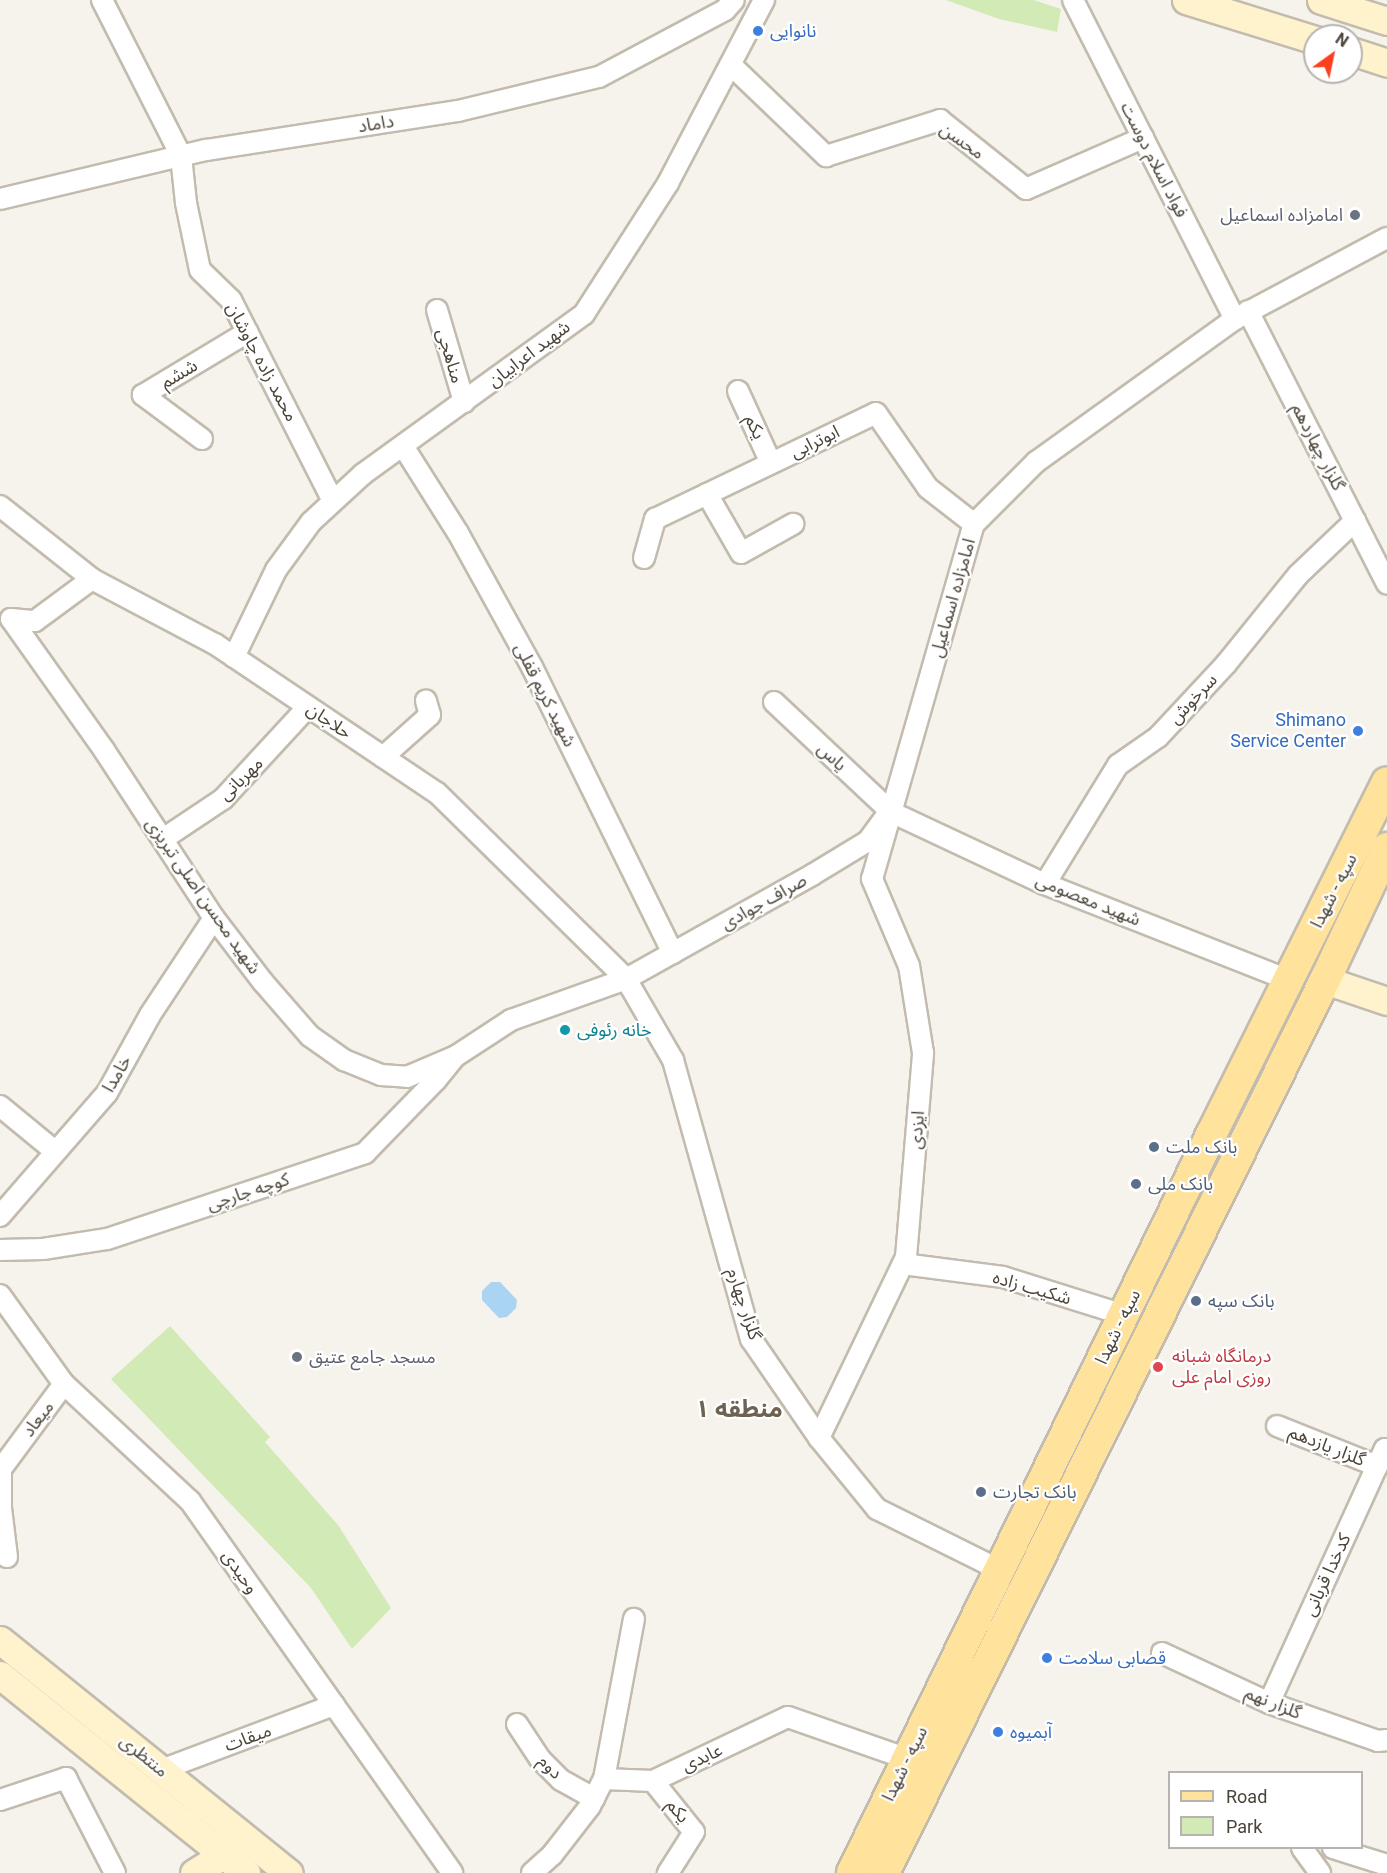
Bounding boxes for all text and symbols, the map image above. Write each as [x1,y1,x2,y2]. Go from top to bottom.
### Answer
place label: نانوایی [770,20,816,42]
marker: نانوایی [751,24,765,38]
north arrow [1303,24,1363,84]
text: N [1332,29,1352,51]
street label: فواد اسلام دوست [1116,99,1192,221]
street label: داماد [356,111,396,137]
street label: محسن [936,118,988,164]
place label: امامزاده اسماعیل [1220,204,1343,226]
marker: امامزاده اسماعیل [1348,208,1362,222]
street label: محمد زاده چاوشان [222,299,302,425]
street label: شهید اعرابیان [484,316,574,392]
street label: مناهجی [432,326,468,386]
street label: ششم [156,355,202,393]
street label: گلزار چهاردهم [1287,400,1349,494]
street label: یکم [740,411,770,443]
street label: ابوترابی [787,421,843,463]
street label: امامزاده اسماعیل [926,536,980,660]
street label: شهید کریم قفلی [510,640,580,750]
street label: سرخوش [1164,669,1222,729]
street label: حلاجان [302,698,356,744]
place label: Shimano Service Center [1230,710,1346,752]
marker: Shimano Service Center [1351,724,1365,738]
street label: یاس [813,738,851,776]
street label: مهربانی [214,753,268,805]
street label: شهید محسن اصلی تبریزی [141,814,265,978]
street label: سپه - شهدا [1306,850,1362,932]
street label: شهید معصومی [1032,869,1144,931]
street label: صراف جوادی [717,870,811,934]
place label: خانه رئوفی [577,1019,652,1041]
marker: خانه رئوفی [558,1023,572,1037]
street label: خامدا [98,1052,136,1096]
street label: ایزدی [905,1110,929,1150]
place label: بانک ملت [1166,1136,1237,1158]
marker: بانک ملت [1147,1140,1161,1154]
street label: کوچه جارچی [204,1169,292,1215]
place label: بانک ملی [1148,1173,1213,1195]
marker: بانک ملی [1129,1177,1143,1191]
street label: گلزار چهارم [722,1265,766,1343]
street label: شکیب زاده [990,1267,1074,1309]
street label: سپه - شهدا [1091,1286,1145,1368]
place label: بانک سپه [1208,1290,1275,1312]
marker: بانک سپه [1189,1294,1203,1308]
place label: مسجد جامع عتیق [309,1346,436,1368]
place label: درمانگاه شبانه روزی امام علی [1172,1346,1271,1388]
marker: مسجد جامع عتیق [290,1350,304,1364]
marker: درمانگاه شبانه روزی امام علی [1149,1358,1167,1376]
district label: منطقه ۱ [695,1396,783,1424]
street label: میعاد [18,1397,58,1441]
street label: گلزار یازدهم [1286,1421,1368,1471]
place label: بانک تجارت [993,1481,1077,1503]
marker: بانک تجارت [974,1485,988,1499]
street label: کدخدا قربانی [1298,1530,1356,1620]
street label: وحیدی [217,1546,263,1598]
place label: قصابی سلامت [1059,1647,1166,1669]
marker: قصابی سلامت [1040,1651,1054,1665]
street label: گلزار نهم [1242,1682,1304,1724]
street label: میقات [222,1720,274,1756]
place label: آبمیوه [1010,1721,1052,1743]
street label: سپه - شهدا [878,1723,932,1805]
marker: آبمیوه [991,1725,1005,1739]
street label: منتظری [115,1730,173,1782]
street label: عابدی [678,1739,726,1777]
street label: دوم [533,1750,567,1784]
legend [1168,1771,1363,1849]
text: Road [1226,1786,1267,1807]
street label: یکم [662,1795,694,1827]
text: Park [1226,1816,1262,1837]

